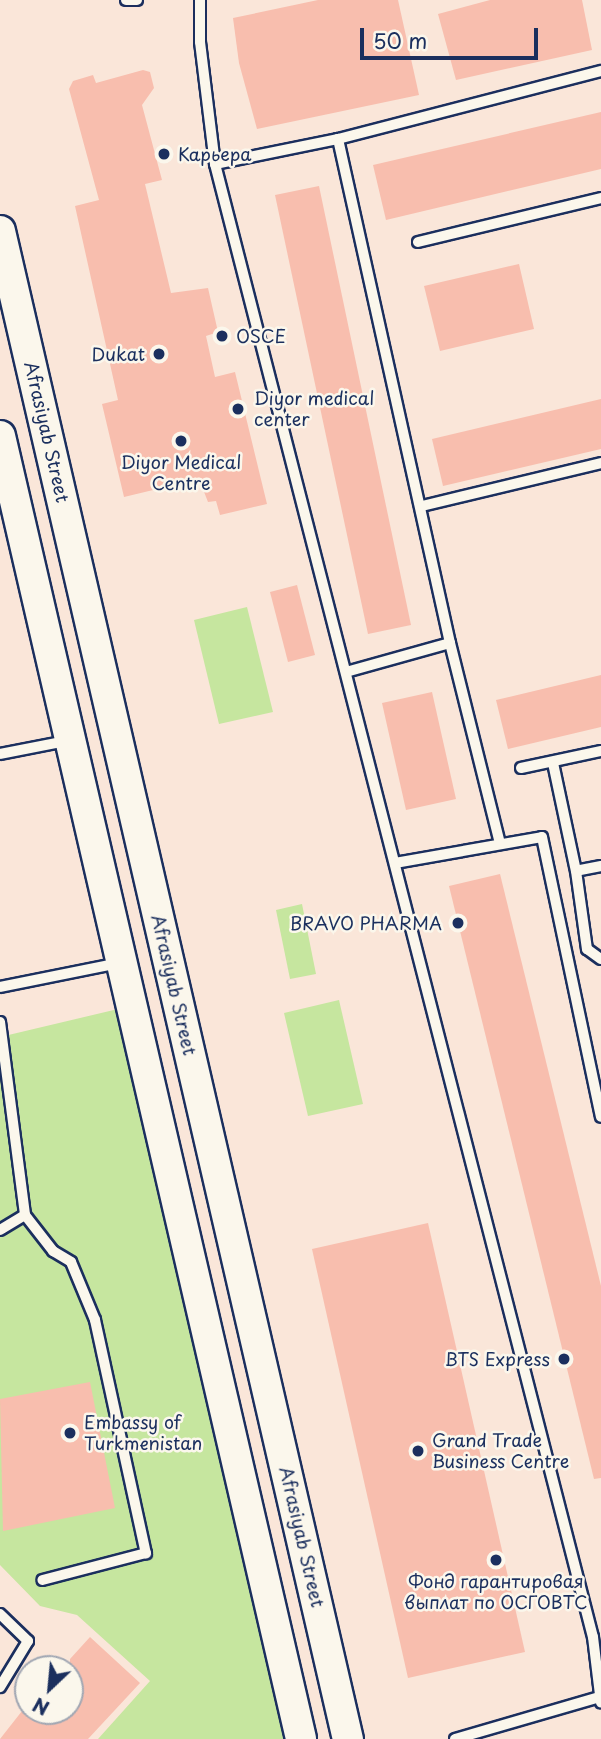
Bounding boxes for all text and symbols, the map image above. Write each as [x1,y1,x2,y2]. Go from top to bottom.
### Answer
scale bar [363,14,542,58]
text: 50 m [373,24,427,56]
place label: Карьера [178,143,252,165]
marker: Карьера [156,146,172,162]
place label: OSCE [236,325,286,347]
marker: OSCE [214,328,230,344]
place label: Dukat [91,343,145,365]
marker: Dukat [151,346,167,362]
street label: Afrasiyab Street [20,359,74,505]
place label: Diyor medical center [254,388,376,430]
marker: Diyor medical center [228,399,248,419]
marker: Diyor Medical Centre [173,433,189,449]
place label: Diyor Medical Centre [120,452,242,494]
street label: Afrasiyab Street [147,912,201,1058]
place label: BRAVO PHARMA [290,912,442,934]
marker: BRAVO PHARMA [448,913,468,933]
place label: BTS Express [444,1348,550,1370]
marker: BTS Express [556,1351,572,1367]
place label: Embassy of Turkmenistan [84,1412,202,1454]
marker: Embassy of Turkmenistan [62,1425,78,1441]
place label: Grand Trade Business Centre [432,1430,571,1472]
marker: Grand Trade Business Centre [410,1443,426,1459]
street label: Afrasiyab Street [275,1464,329,1610]
marker: Фонд гарантировая выплат по ОСГОВТС [488,1552,504,1568]
place label: Фонд гарантировая выплат по ОСГОВТС [404,1571,588,1614]
north arrow [14,1655,84,1725]
text: N [28,1691,54,1723]

